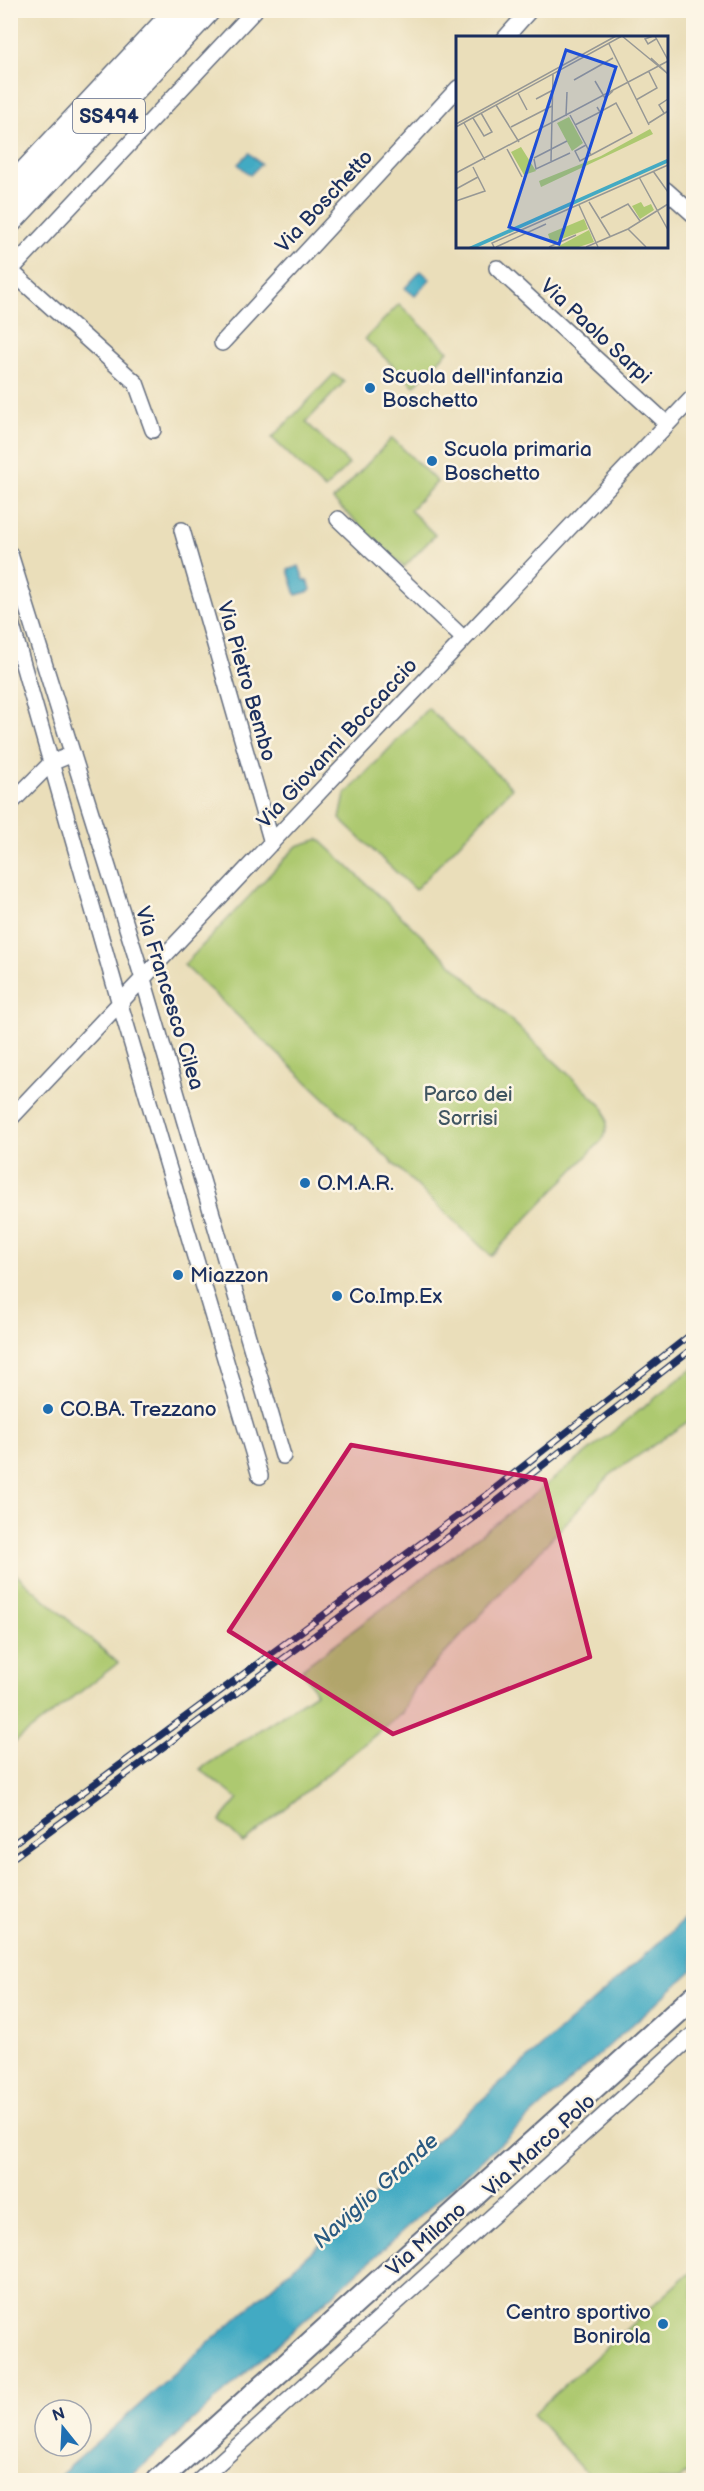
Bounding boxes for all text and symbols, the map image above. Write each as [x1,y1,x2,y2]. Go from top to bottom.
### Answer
inset map [456,36,668,248]
road number: SS494 [73,99,145,133]
street label: Via Boschetto [270,145,378,258]
street label: Via Paolo Sarpi [535,274,656,389]
place label: Scuola dell'infanzia Boschetto [382,364,563,413]
marker: Scuola dell'infanzia Boschetto [363,381,377,395]
place label: Scuola primaria Boschetto [444,437,592,486]
marker: Scuola primaria Boschetto [425,454,439,468]
street label: Via Pietro Bembo [212,598,281,764]
street label: Via Giovanni Boccaccio [252,653,423,834]
street label: Via Francesco Cilea [130,903,209,1093]
park label: Parco dei Sorrisi [423,1082,513,1131]
place label: O.M.A.R. [317,1171,394,1196]
marker: O.M.A.R. [298,1176,312,1190]
place label: Miazzon [190,1263,269,1288]
marker: Miazzon [171,1268,185,1282]
place label: Co.Imp.Ex [349,1284,442,1309]
marker: Co.Imp.Ex [330,1289,344,1303]
place label: CO.BA. Trezzano [60,1397,217,1422]
marker: CO.BA. Trezzano [41,1402,55,1416]
street label: Via Marco Polo [478,2088,601,2202]
water label: Naviglio Grande [308,2128,445,2255]
street label: Via Milano [381,2197,471,2282]
place label: Centro sportivo Bonirola [506,2300,651,2349]
marker: Centro sportivo Bonirola [656,2317,670,2331]
north arrow [33,2398,93,2458]
text: N [50,2404,67,2426]

